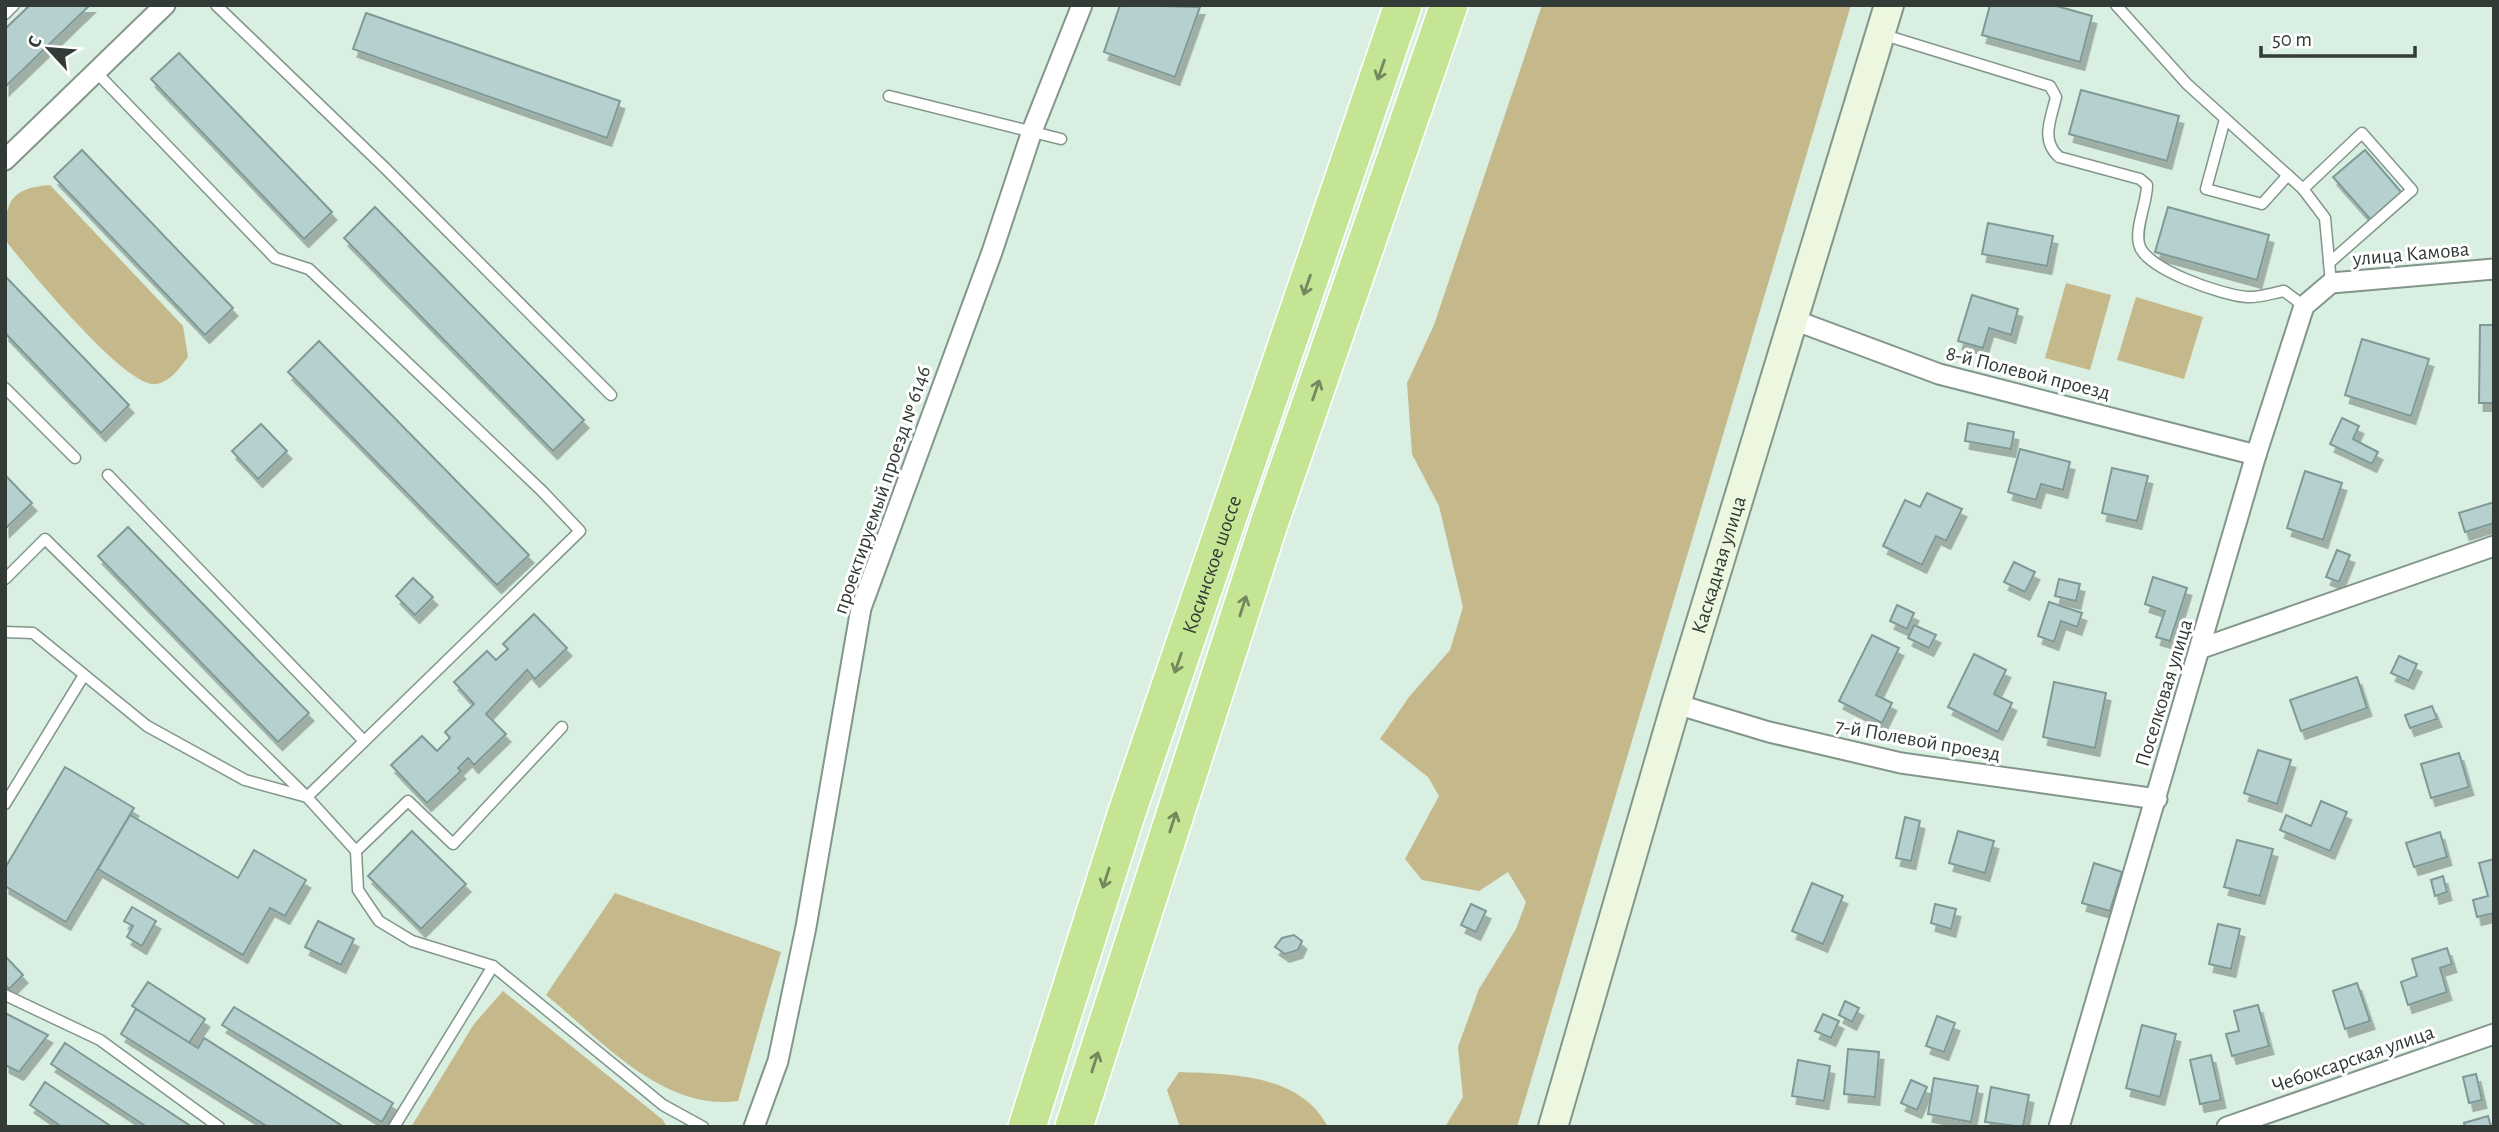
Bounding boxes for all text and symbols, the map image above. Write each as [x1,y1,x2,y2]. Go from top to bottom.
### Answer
north arrow [14,14,84,84]
scale bar [2261,14,2415,58]
text: 50 m [2272,29,2312,50]
text: С [24,33,46,51]
one-way arrow [1374,58,1386,80]
street label: улица Камова [2351,238,2471,270]
one-way arrow [1300,274,1312,296]
street label: 8-й Полевой проезд [1944,342,2112,404]
street label: проектируемый проезд № 6146 [830,363,934,617]
one-way arrow [1311,380,1323,402]
street label: Косинское шоссе [1178,493,1245,637]
street label: Каскадная улица [1688,493,1749,636]
one-way arrow [1238,595,1250,617]
street label: Поселковая улица [2132,616,2197,769]
one-way arrow [1171,651,1183,673]
street label: 7-й Полевой проезд [1834,715,2002,765]
one-way arrow [1167,811,1180,833]
one-way arrow [1098,867,1111,889]
street label: Чебоксарская улица [2269,1021,2437,1097]
one-way arrow [1090,1051,1102,1073]

